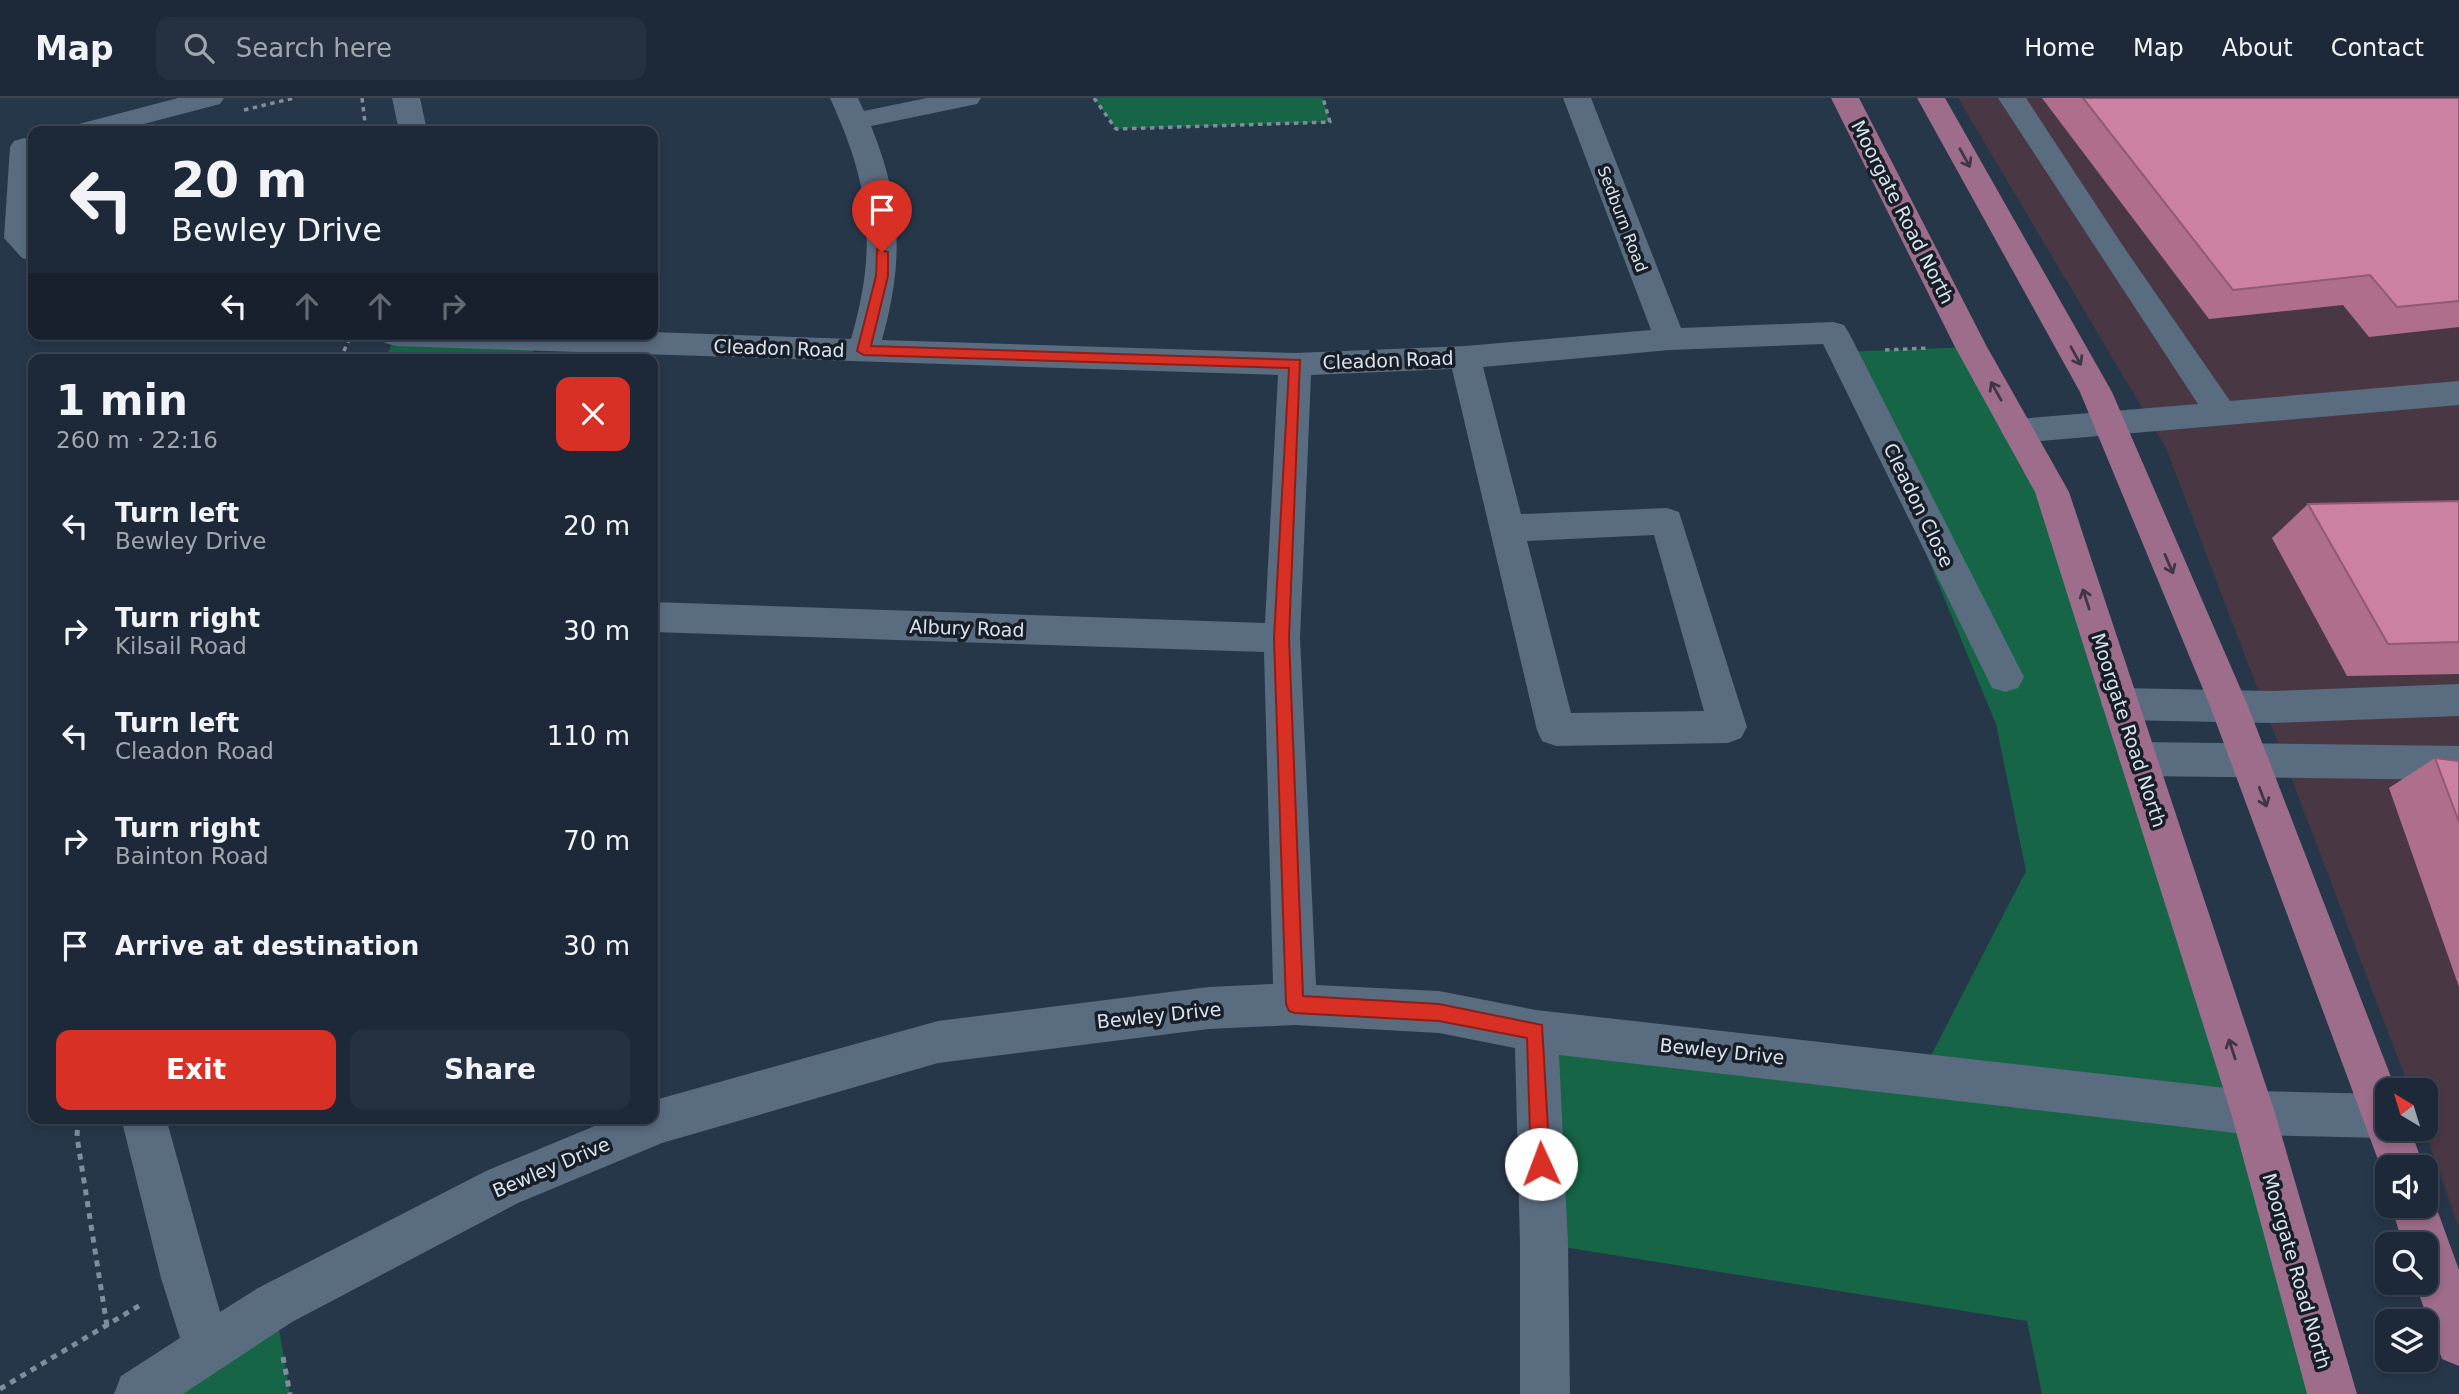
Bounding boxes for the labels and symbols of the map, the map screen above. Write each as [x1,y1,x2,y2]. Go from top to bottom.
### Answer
street label: Moorgate Road North [1847,117,1959,307]
one-way arrow [1958,147,1972,167]
street label: Sedburn Road [1594,163,1651,275]
pin [852,180,912,252]
street label: Cleadon Road [713,335,845,361]
one-way arrow [2070,345,2083,366]
street label: Cleadon Road [1322,347,1454,373]
one-way arrow [1989,382,2003,402]
street label: Cleadon Close [1879,439,1959,571]
one-way arrow [2163,552,2176,574]
one-way arrow [2079,588,2092,610]
street label: Albury Road [909,615,1025,641]
street label: Moorgate Road North [2087,630,2171,830]
one-way arrow [2258,786,2271,807]
street label: Bewley Drive [1096,998,1222,1032]
street label: Bewley Drive [1659,1034,1785,1068]
one-way arrow [2225,1038,2237,1060]
north arrow [2375,1078,2438,1141]
position arrow [1504,1127,1578,1201]
street label: Bewley Drive [489,1132,613,1202]
street label: Moorgate Road North [2258,1170,2336,1372]

